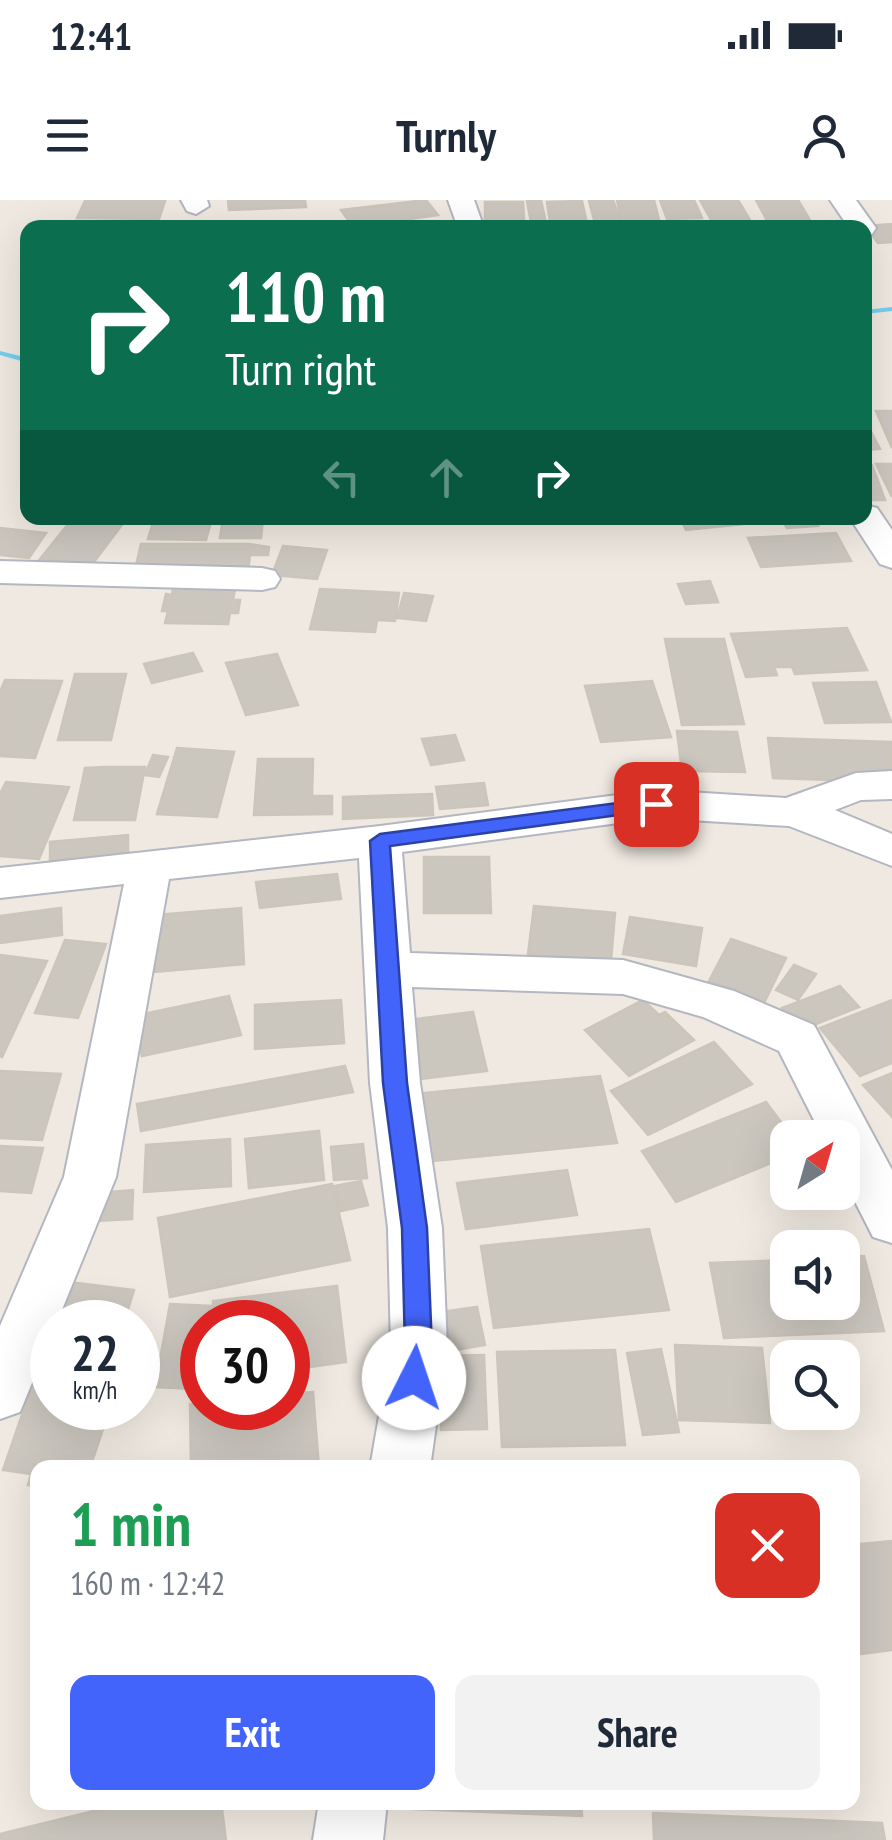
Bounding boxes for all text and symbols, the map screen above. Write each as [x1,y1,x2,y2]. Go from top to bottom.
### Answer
text: 12:41 [50,11,132,60]
text: Turnly [396,106,496,164]
icon: menu [40,108,95,163]
icon: person [797,108,852,163]
text: 110 m [225,251,386,341]
icon: right [60,260,190,390]
text: Turn right [225,339,376,397]
icon: left [314,450,369,505]
icon: ahead [419,450,474,505]
icon: right [524,450,579,505]
pin [614,762,699,847]
icon: arrive [629,777,684,832]
north arrow [770,1120,860,1210]
map controls [770,1120,860,1430]
button: sound [770,1230,860,1320]
speed limit sign: 30 [180,1300,310,1430]
text: 22 [71,1320,119,1385]
position arrow [362,1326,466,1430]
button: search [770,1340,860,1430]
text: km/h [73,1374,117,1406]
text: 1 min [70,1485,191,1563]
button: close [715,1493,820,1598]
text: 160 m · 12:42 [70,1562,225,1604]
button: Exit [70,1675,435,1790]
button: Share [455,1675,820,1790]

